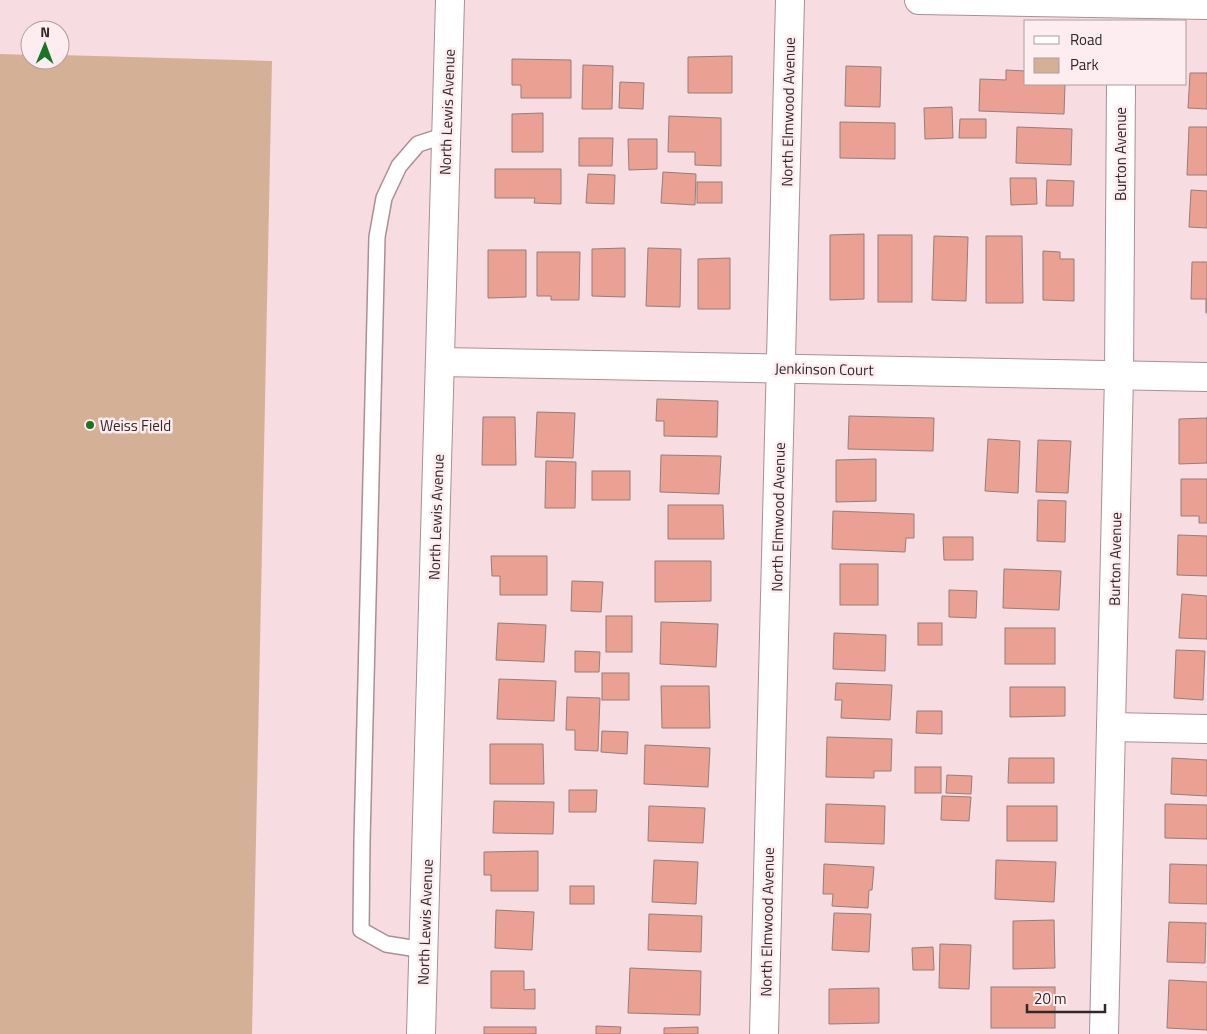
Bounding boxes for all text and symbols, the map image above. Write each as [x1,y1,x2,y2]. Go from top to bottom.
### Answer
north arrow [20,20,70,70]
legend [1024,20,1187,85]
text: N [40,21,50,42]
text: Road [1070,28,1102,51]
street label: North Elmwood Avenue [775,37,801,187]
street label: North Lewis Avenue [433,48,461,176]
text: Park [1070,53,1099,76]
street label: Burton Avenue [1109,107,1132,201]
street label: Jenkinson Court [774,357,874,381]
place label: Weiss Field [100,414,171,437]
marker: Weiss Field [84,419,96,431]
street label: North Elmwood Avenue [765,442,791,592]
street label: North Lewis Avenue [422,453,450,581]
street label: Burton Avenue [1103,512,1127,606]
street label: North Elmwood Avenue [754,847,780,997]
street label: North Lewis Avenue [411,858,439,986]
scale bar [1027,982,1104,1014]
text: 20 m [1034,987,1067,1010]

